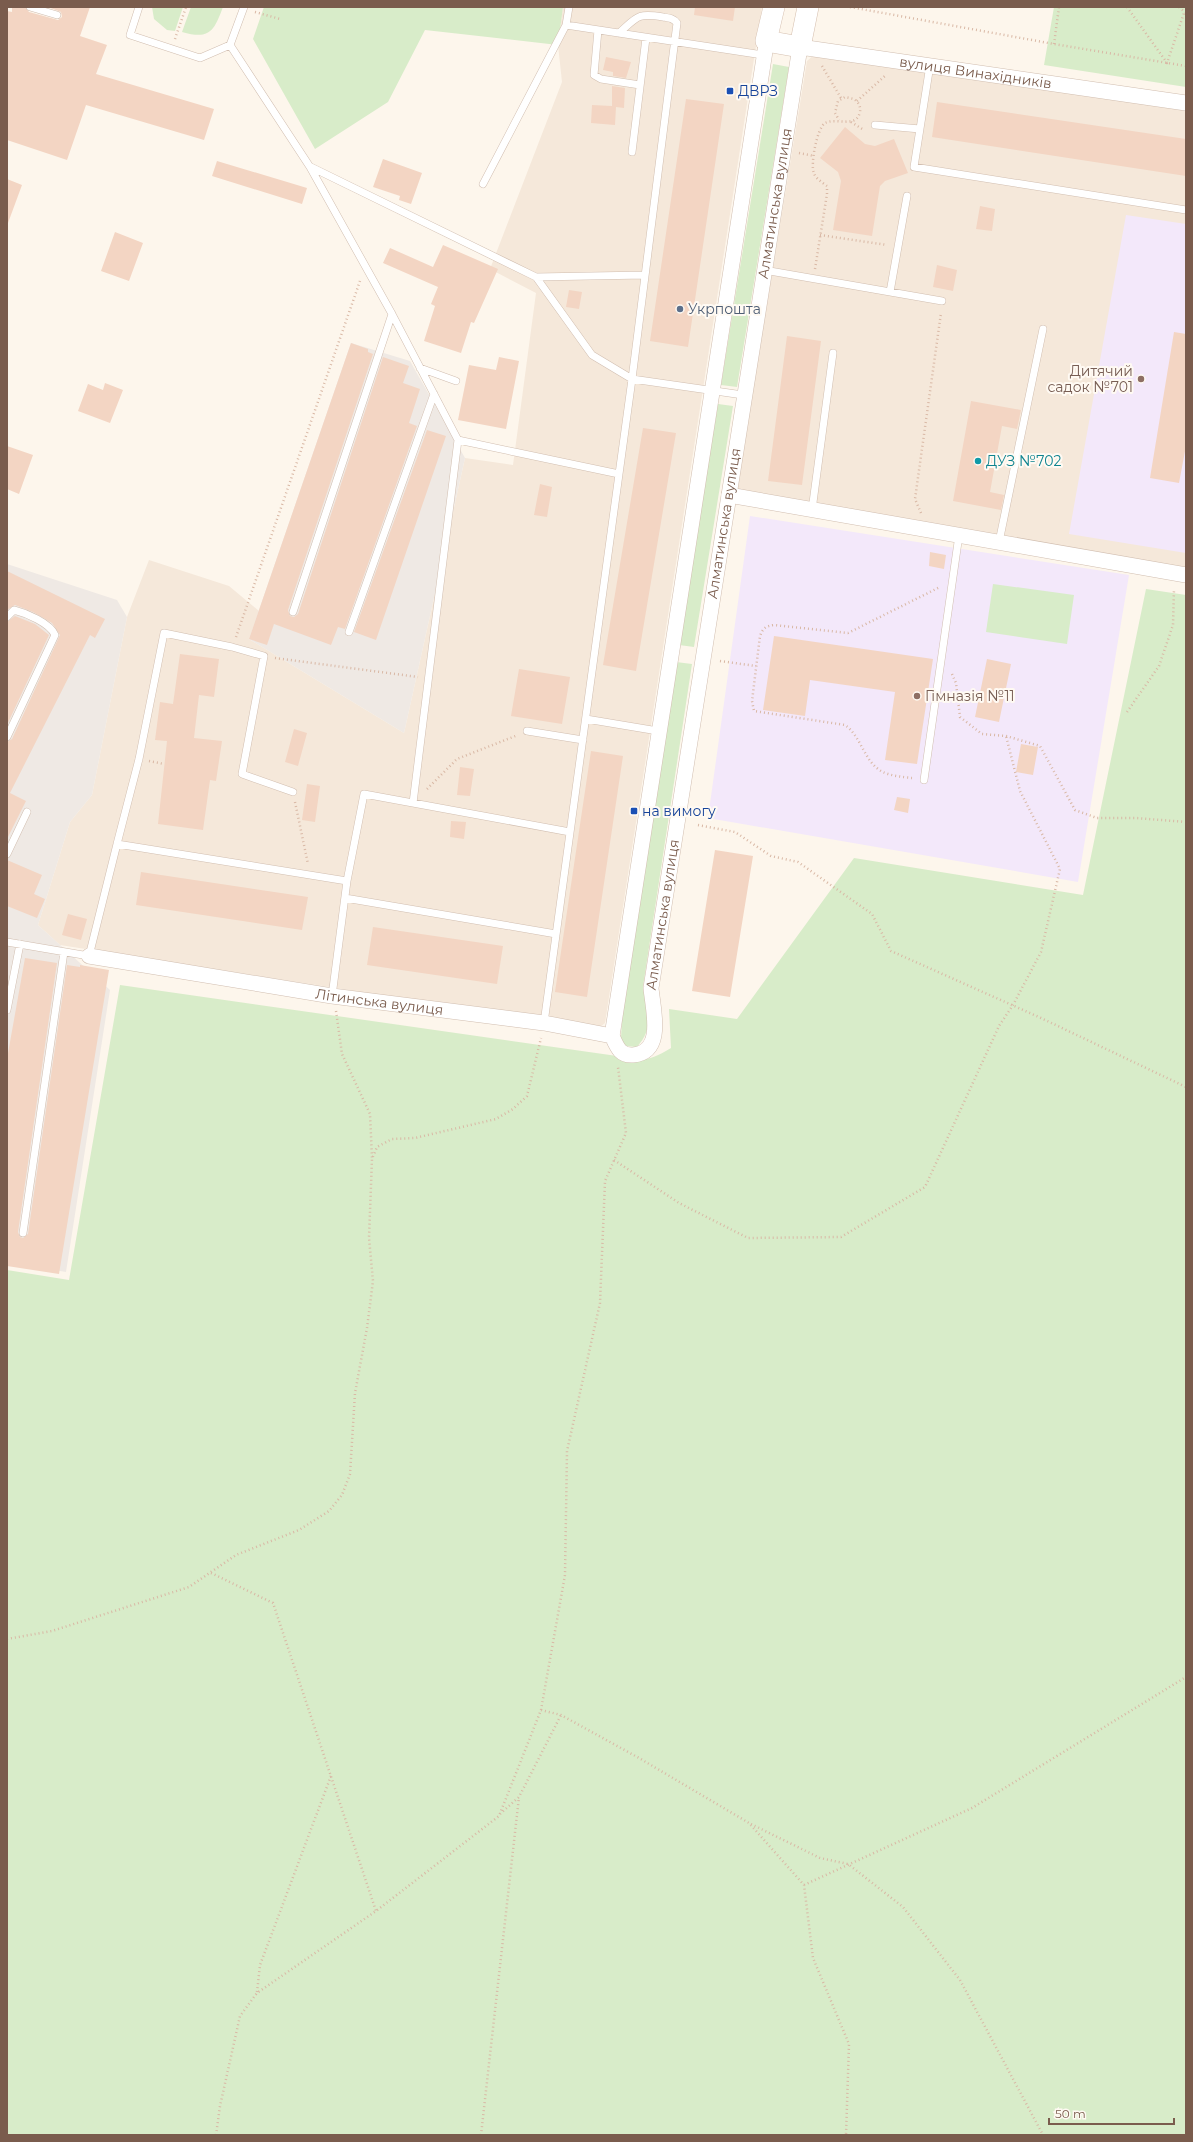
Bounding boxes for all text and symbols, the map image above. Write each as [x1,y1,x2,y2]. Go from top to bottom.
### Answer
street label: вулиця Винахідників [898,53,1053,92]
place label: ДВРЗ [738,82,778,100]
marker: ДВРЗ [725,86,735,96]
street label: Алматинська вулиця [754,127,796,280]
place label: Укрпошта [688,300,761,318]
marker: Укрпошта [675,304,685,314]
place label: Дитячий садок №701 [1047,362,1133,396]
marker: Дитячий садок №701 [1136,374,1146,384]
street label: Алматинська вулиця [703,447,745,600]
place label: ДУЗ №702 [986,452,1062,470]
marker: ДУЗ №702 [973,456,983,466]
place label: Гімназія №11 [925,687,1015,705]
marker: Гімназія №11 [912,691,922,701]
place label: на вимогу [642,802,716,820]
marker: на вимогу [629,806,639,816]
street label: Алматинська вулиця [642,838,683,991]
street label: Літинська вулиця [314,984,444,1019]
scale bar [1049,2100,1174,2126]
text: 50 m [1055,2106,1086,2121]

